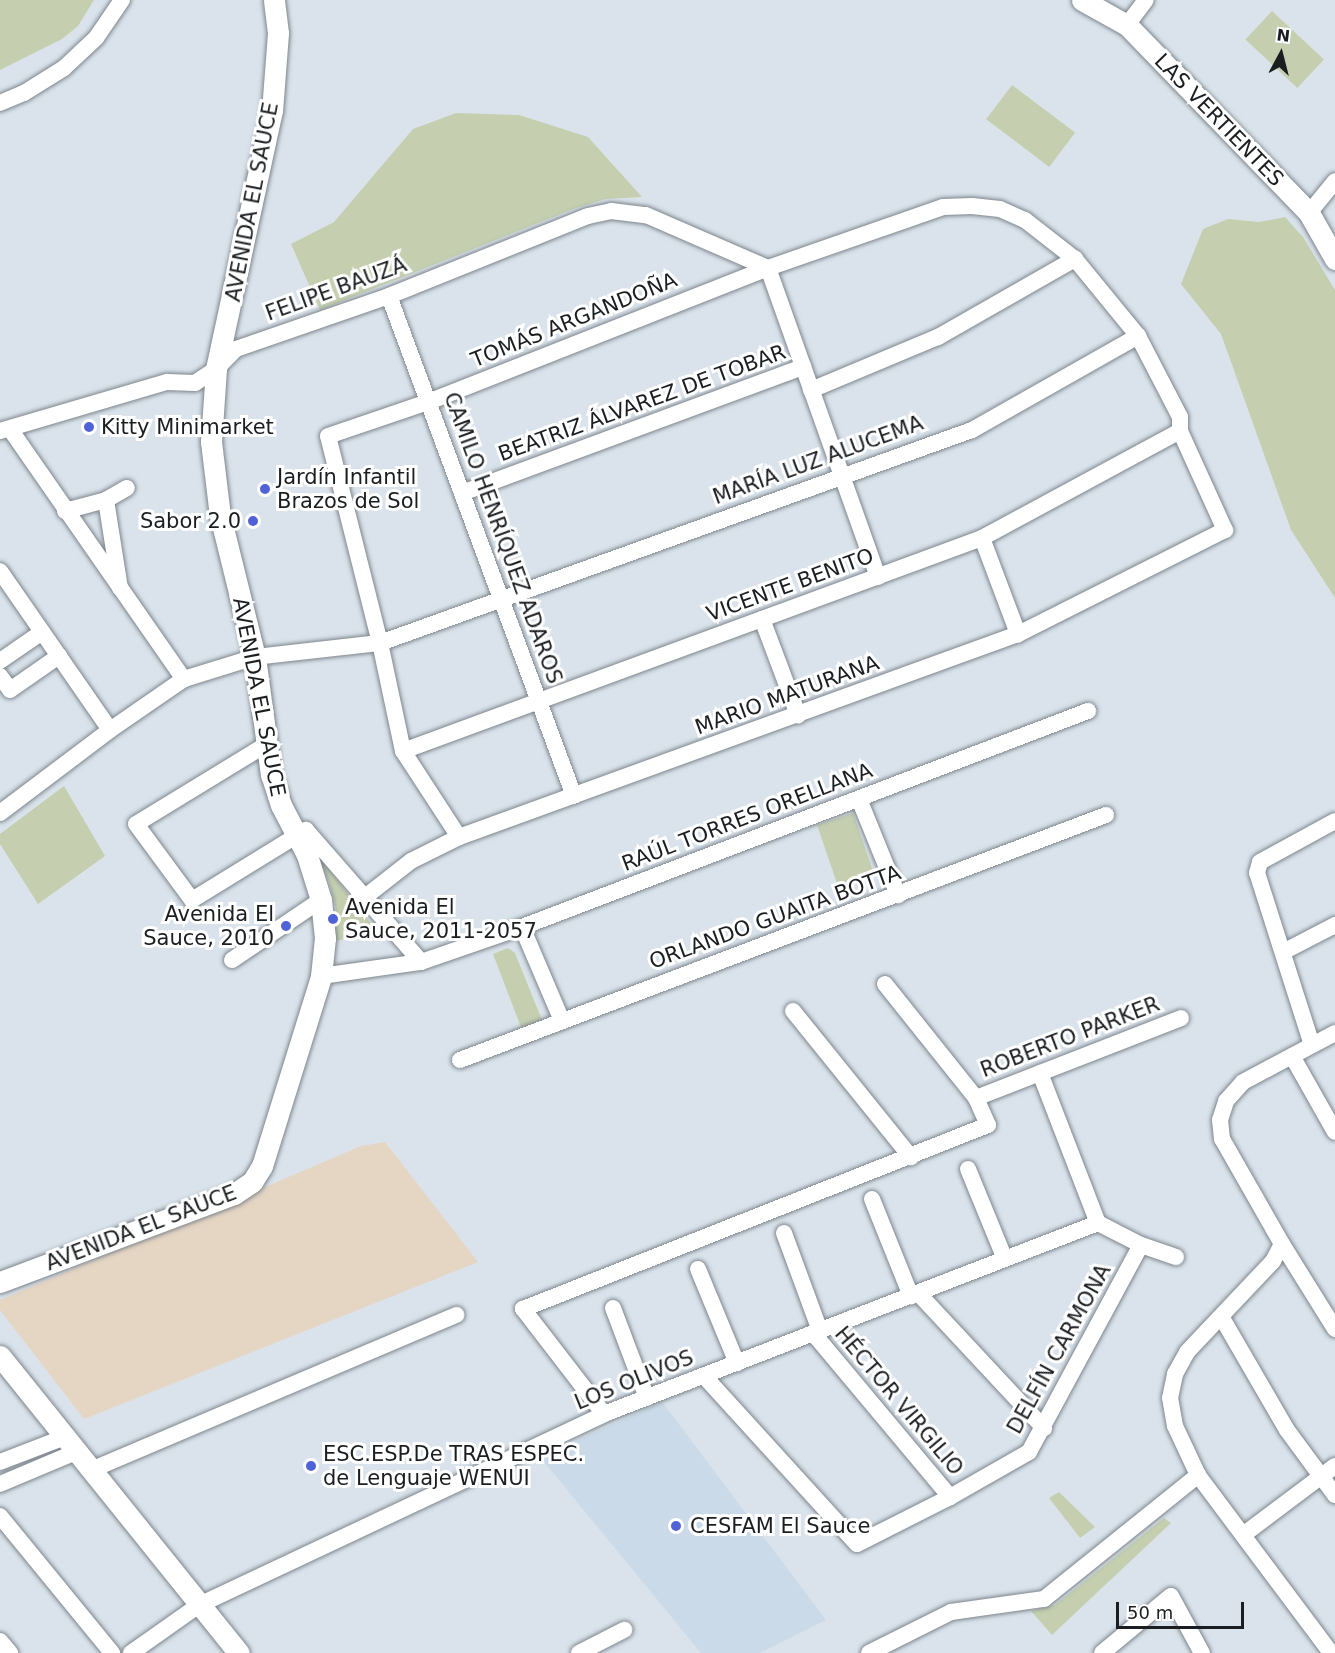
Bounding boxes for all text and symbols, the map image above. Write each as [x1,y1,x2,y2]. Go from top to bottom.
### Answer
north arrow [1251,24,1311,84]
text: N [1275,25,1291,46]
street label: LAS VERTIENTES [1149,48,1289,192]
street label: AVENIDA EL SAUCE [220,100,284,304]
street label: FELIPE BAUZÁ [262,252,410,326]
street label: TOMÁS ARGANDOÑA [467,267,681,373]
street label: BEATRIZ ÁLVAREZ DE TOBAR [495,339,789,467]
street label: CAMILO HENRÍQUEZ ADAROS [438,389,568,687]
street label: MARÍA LUZ ALUCEMA [709,410,927,510]
place label: Kitty Minimarket [101,414,274,440]
marker: Kitty Minimarket [82,420,96,434]
place label: Jardín Infantil Brazos de Sol [277,464,419,514]
marker: Jardín Infantil Brazos de Sol [258,482,272,496]
place label: Sabor 2.0 [140,508,241,534]
marker: Sabor 2.0 [246,514,260,528]
street label: VICENTE BENITO [703,543,877,627]
street label: AVENIDA EL SAUCE [227,595,291,799]
street label: MARIO MATURANA [692,650,882,740]
street label: RAÚL TORRES ORELLANA [618,758,876,876]
street label: ORLANDO GUAITA BOTTA [646,860,904,974]
place label: Avenida El Sauce, 2011-2057 [345,894,537,944]
place label: Avenida El Sauce, 2010 [143,901,274,951]
marker: Avenida El Sauce, 2011-2057 [326,912,340,926]
marker: Avenida El Sauce, 2010 [279,919,293,933]
street label: ROBERTO PARKER [977,991,1163,1083]
street label: AVENIDA EL SAUCE [42,1180,240,1276]
street label: DELFÍN CARMONA [1002,1260,1116,1438]
street label: HÉCTOR VIRGILIO [829,1322,969,1480]
street label: LOS OLIVOS [571,1345,697,1415]
place label: ESC.ESP.De TRAS ESPEC. de Lenguaje WENUI [323,1441,584,1491]
marker: ESC.ESP.De TRAS ESPEC. de Lenguaje WENUI [304,1459,318,1473]
place label: CESFAM El Sauce [690,1513,870,1539]
marker: CESFAM El Sauce [667,1517,685,1535]
scale bar [1119,1590,1246,1628]
text: 50 m [1127,1602,1173,1623]

